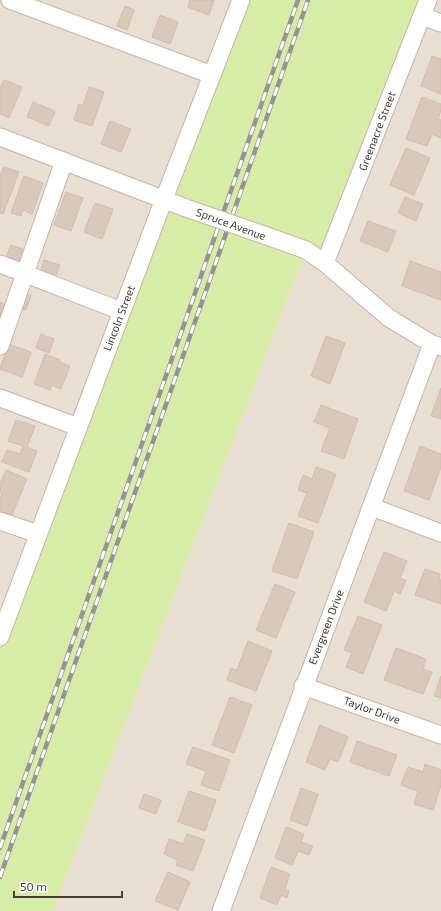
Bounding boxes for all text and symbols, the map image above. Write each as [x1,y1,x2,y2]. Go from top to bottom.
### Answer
street label: Greenacre Street [355,89,398,172]
street label: Spruce Avenue [194,205,268,242]
street label: Lincoln Street [100,283,137,352]
street label: Evergreen Drive [305,587,346,666]
street label: Taylor Drive [342,693,402,726]
scale bar [14,873,122,899]
text: 50 m [20,879,47,893]

